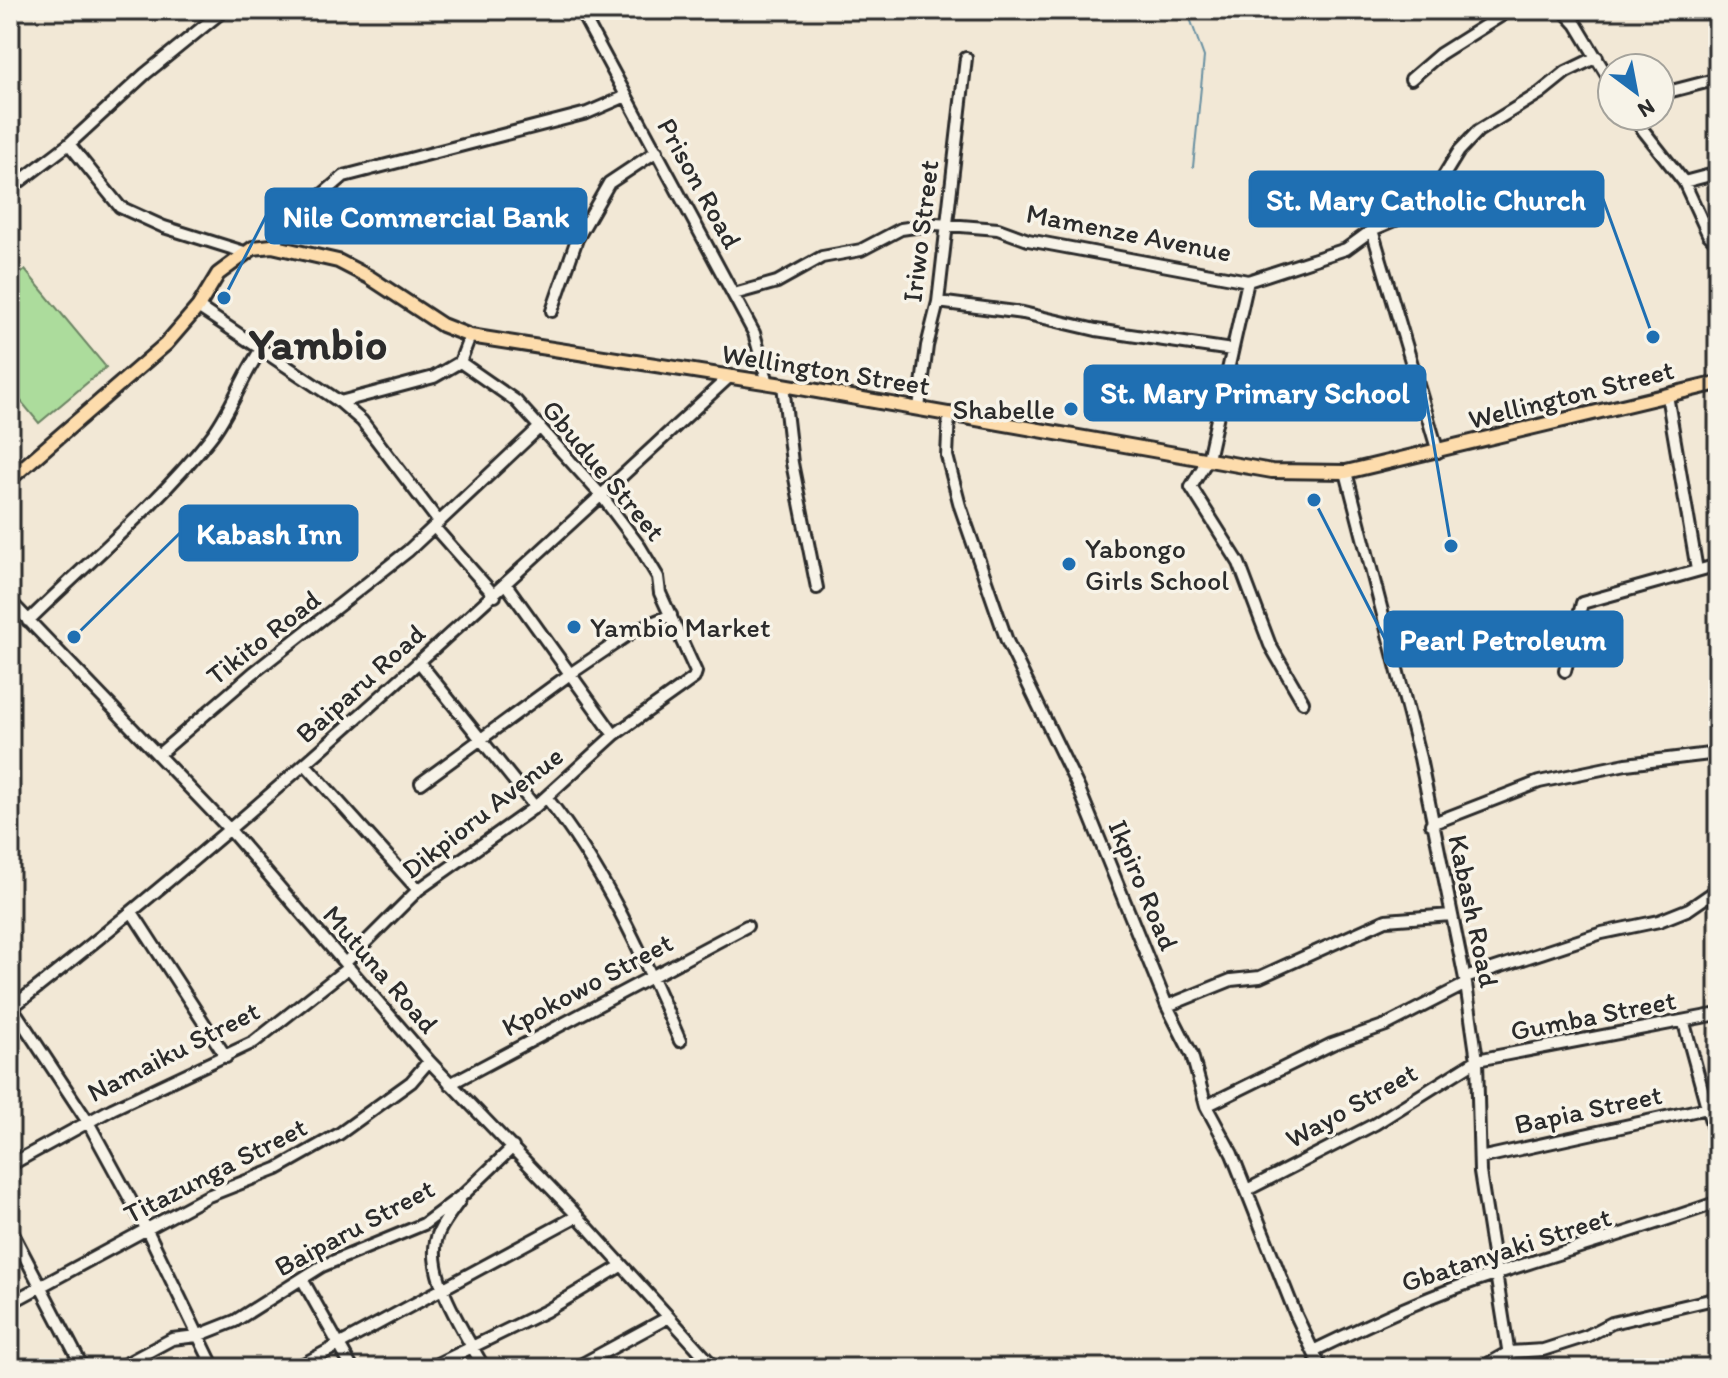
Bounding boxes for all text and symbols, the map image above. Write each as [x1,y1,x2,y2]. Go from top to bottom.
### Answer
north arrow [1596,52,1676,132]
text: N [1633,93,1660,124]
street label: Prison Road [650,112,750,255]
street label: Iriwo Street [894,158,946,304]
callout: St. Mary Catholic Church [1250,172,1603,226]
text: St. Mary Catholic Church [1266,181,1586,218]
callout: Nile Commercial Bank [266,189,586,243]
street label: Mamenze Avenue [1023,195,1235,269]
text: Nile Commercial Bank [283,198,569,235]
district label: Yambio [249,317,387,370]
street label: Wellington Street [719,336,933,402]
street label: Wellington Street [1465,352,1677,436]
callout: St. Mary Primary School [1085,366,1425,420]
text: St. Mary Primary School [1100,374,1410,411]
street label: Gbudue Street [535,392,673,548]
place label: Shabelle [952,392,1055,426]
marker: Shabelle [1062,400,1080,418]
callout: Kabash Inn [180,506,357,560]
text: Kabash Inn [196,515,343,552]
place label: Yabongo Girls School [1085,531,1229,597]
marker: Yabongo Girls School [1060,555,1078,573]
street label: Tikito Road [199,582,327,692]
place label: Yambio Market [590,610,770,644]
callout: Pearl Petroleum [1385,612,1622,666]
street label: Baiparu Road [288,616,432,750]
marker: Yambio Market [565,618,583,636]
text: Pearl Petroleum [1399,621,1607,658]
street label: Dikpioru Avenue [394,738,570,886]
street label: Ikpiro Road [1101,815,1187,956]
street label: Kabash Road [1441,831,1507,991]
street label: Mutuna Road [316,898,446,1040]
street label: Kpokowo Street [496,925,678,1043]
street label: Gumba Street [1507,982,1679,1048]
street label: Namaiku Street [81,993,265,1109]
street label: Wayo Street [1279,1055,1423,1155]
street label: Bapia Street [1511,1077,1665,1141]
street label: Titazunga Street [118,1109,312,1231]
street label: Baiparu Street [268,1171,440,1283]
street label: Gbatanyaki Street [1397,1199,1615,1299]

